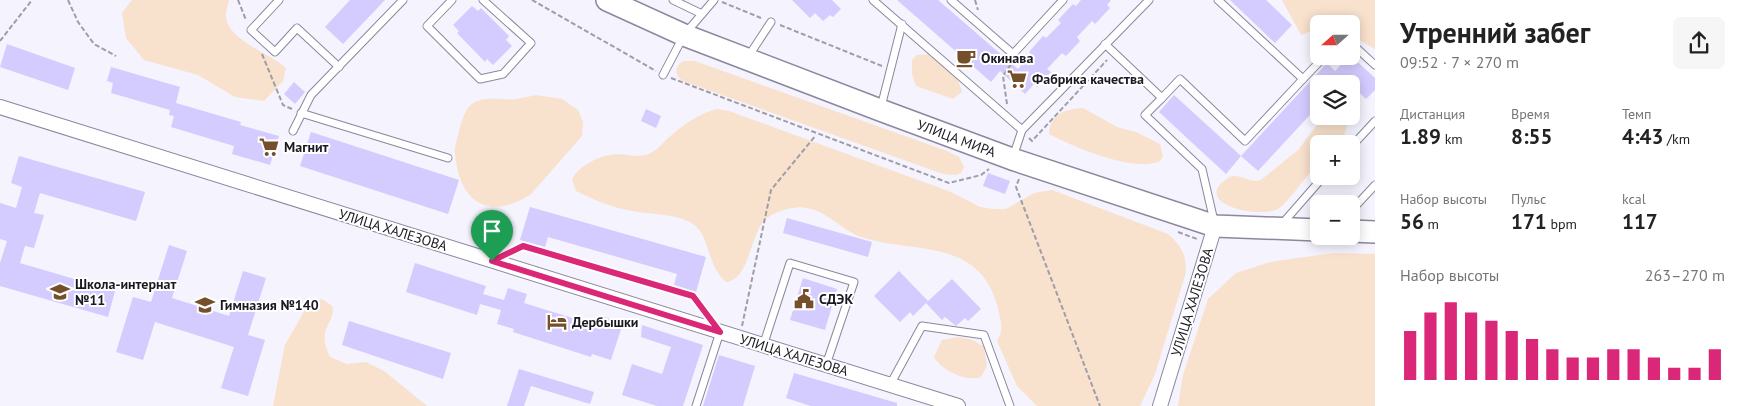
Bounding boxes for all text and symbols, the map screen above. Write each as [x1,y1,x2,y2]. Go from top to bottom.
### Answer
text: Утренний забег [1400,14,1590,51]
north arrow [1310,15,1360,65]
map controls [1310,15,1360,245]
button: share [1673,17,1725,69]
cafe icon: Окинава [955,47,977,69]
place label: Окинава [981,49,1033,67]
text: 09:52 · 7 × 270 m [1400,52,1519,72]
supermarket icon: Фабрика качества [1006,68,1028,90]
place label: Фабрика качества [1032,70,1144,88]
button: layers [1310,75,1360,125]
text: Дистанция [1400,105,1465,123]
text: Время [1511,105,1550,123]
text: Темп [1622,105,1652,123]
street label: УЛИЦА МИРА [915,116,999,161]
text: 1.89 [1400,123,1441,150]
text: 8:55 [1511,123,1552,150]
text: 4:43 [1622,123,1663,150]
text: km [1441,130,1463,148]
text: /km [1663,130,1690,148]
button: + [1310,135,1360,185]
supermarket icon: Магнит [258,136,280,158]
place label: Магнит [284,138,329,156]
text: Набор высоты [1400,190,1487,208]
text: Пульс [1511,190,1546,208]
text: kcal [1622,190,1646,208]
button: − [1310,195,1360,245]
street label: УЛИЦА ХАЛЕЗОВА [337,205,450,255]
text: 56 [1400,208,1424,235]
text: 171 [1511,208,1547,235]
text: 117 [1622,208,1658,235]
pin [471,210,513,261]
text: m [1424,215,1439,233]
text: bpm [1547,215,1577,233]
icon: arrive [478,217,506,245]
street label: УЛИЦА ХАЛЕЗОВА [1167,245,1217,358]
text: Набор высоты [1400,265,1499,285]
text: 263–270 m [1645,265,1725,285]
place label: Школа-интернат №11 [75,275,176,309]
school or university icon: Школа-интернат №11 [49,281,71,303]
public building icon: СДЭК [793,288,815,310]
place label: СДЭК [819,290,853,308]
school or university icon: Гимназия №140 [194,294,216,316]
place label: Гимназия №140 [220,296,319,314]
hotel icon: Дербышки [546,311,568,333]
place label: Дербышки [572,313,639,331]
street label: УЛИЦА ХАЛЕЗОВА [738,330,851,380]

